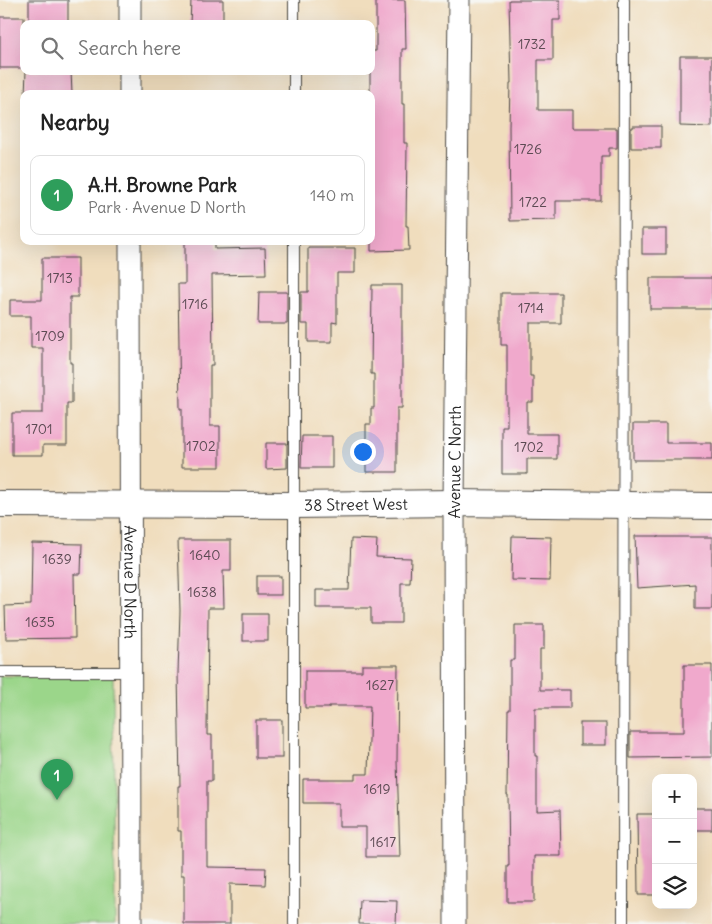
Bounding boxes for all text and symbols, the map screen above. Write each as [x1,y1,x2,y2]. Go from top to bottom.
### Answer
search box [20,20,375,75]
icon: search [38,34,66,62]
house number: 1732 [518,35,546,53]
text: Search here [78,36,181,60]
text: Nearby [40,109,110,136]
house number: 1726 [514,140,542,158]
text: A.H. Browne Park [88,173,237,197]
text: 1 [54,185,60,205]
text: 140 m [310,185,354,205]
house number: 1722 [519,193,547,211]
text: Park · Avenue D North [88,197,246,217]
house number: 1713 [47,269,73,287]
house number: 1716 [182,295,208,313]
house number: 1714 [518,299,544,317]
house number: 1709 [35,327,65,345]
street label: Avenue C North [444,405,465,518]
house number: 1701 [25,420,53,438]
house number: 1702 [186,437,216,455]
house number: 1702 [514,438,544,456]
your location [350,439,376,465]
street label: 38 Street West [304,494,409,515]
street label: Avenue D North [120,525,141,639]
house number: 1640 [190,546,220,564]
house number: 1639 [42,550,72,568]
house number: 1638 [187,583,217,601]
house number: 1635 [25,613,55,631]
house number: 1627 [366,676,394,694]
pin: 1 [41,759,73,800]
map controls [652,774,697,909]
button: + [652,774,697,819]
house number: 1619 [363,780,391,798]
button: − [652,819,697,864]
house number: 1617 [370,833,396,851]
button: layers [652,864,697,909]

